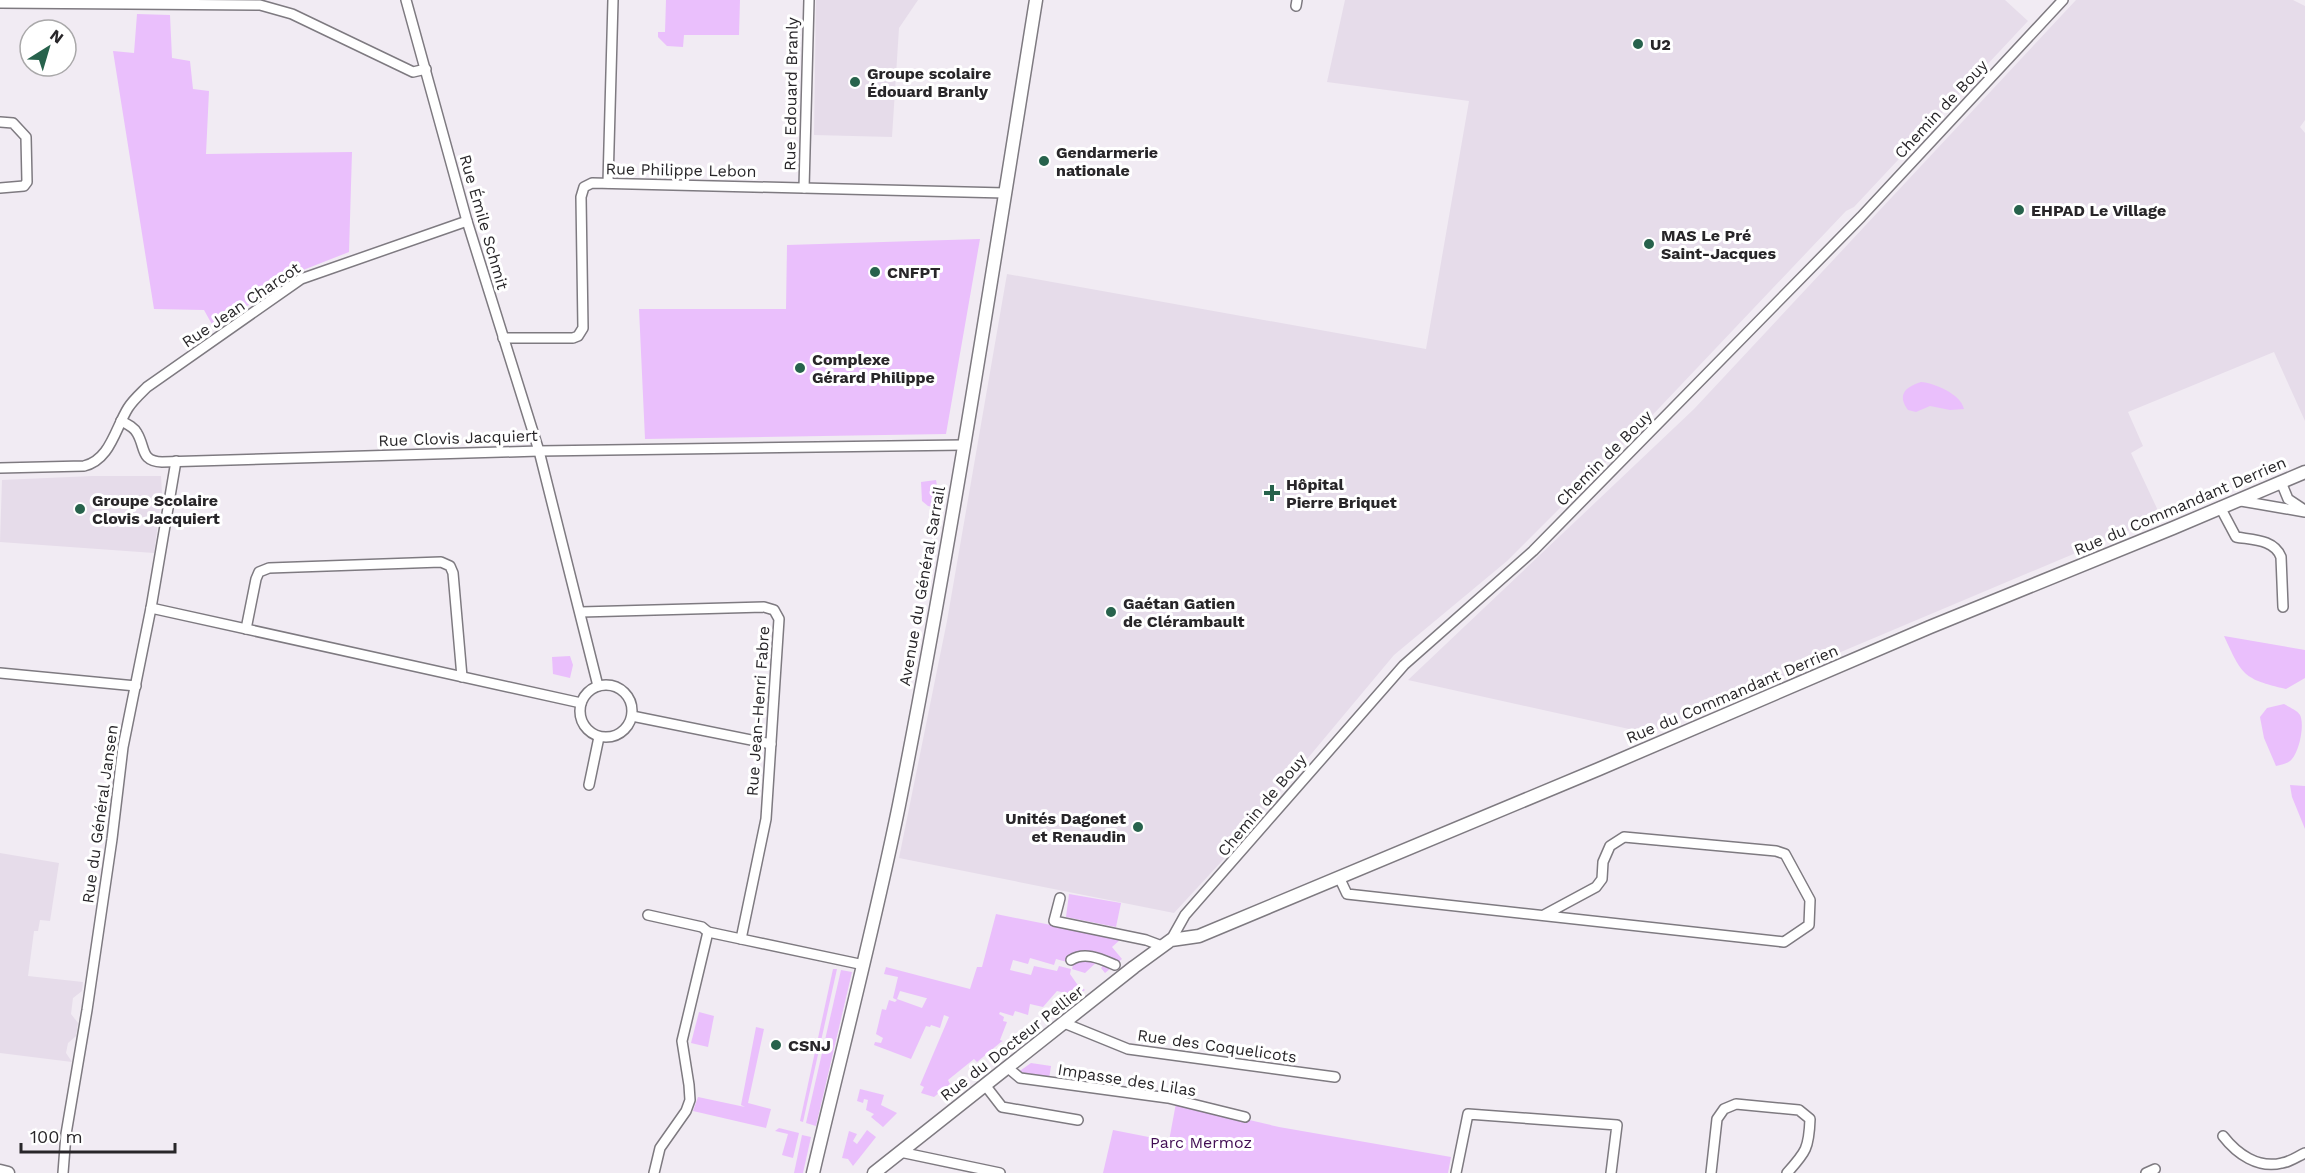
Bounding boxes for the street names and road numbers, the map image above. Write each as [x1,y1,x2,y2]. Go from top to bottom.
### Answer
street label: Rue Edouard Branly [780,16,802,171]
street label: Chemin de Bouy [1890,55,1992,162]
street label: Rue Émile Schmit [456,152,512,292]
street label: Rue Philippe Lebon [605,159,757,181]
street label: Rue Jean Charcot [178,258,304,352]
street label: Chemin de Bouy [1552,406,1656,510]
street label: Rue Clovis Jacquiert [378,426,538,450]
street label: Rue du Commandant Derrien [2071,453,2289,559]
street label: Avenue du Général Sarrail [895,484,949,687]
street label: Rue Jean-Henri Fabre [743,625,773,797]
street label: Rue du Commandant Derrien [1623,641,1841,747]
street label: Rue du Général Jansen [78,723,122,905]
street label: Chemin de Bouy [1214,749,1311,860]
street label: Rue du Docteur Pellier [937,981,1088,1105]
street label: Rue des Coquelicots [1136,1025,1298,1067]
street label: Impasse des Lilas [1056,1060,1198,1100]

